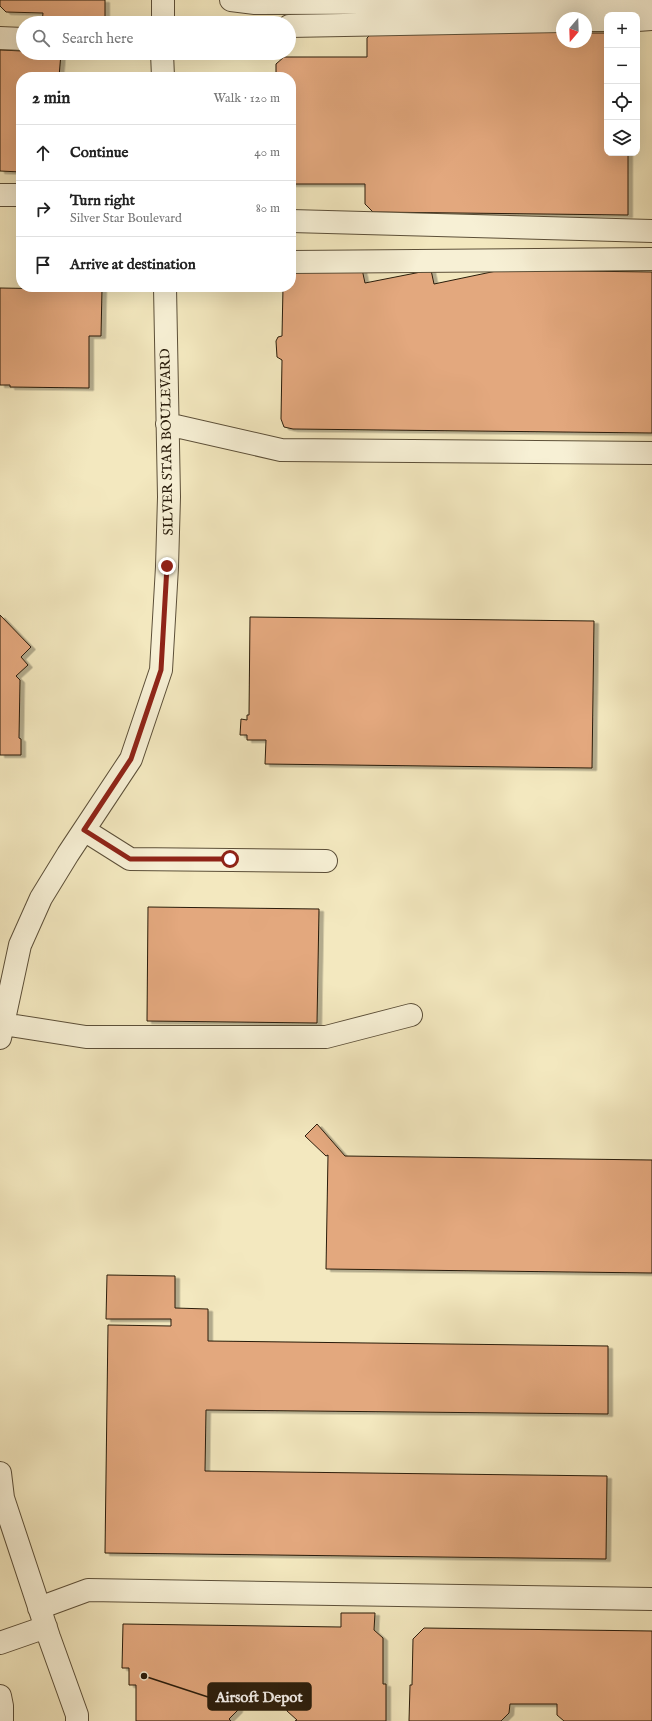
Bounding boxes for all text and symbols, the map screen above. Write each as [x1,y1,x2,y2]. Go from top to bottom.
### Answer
north arrow [556,12,592,48]
map controls [604,12,640,156]
button: + [604,12,640,48]
search box [16,16,296,60]
icon: search [30,27,52,49]
text: Search here [62,29,133,48]
button: − [604,48,640,84]
button: locate [604,84,640,120]
text: 2 min [32,88,70,109]
text: Walk · 120 m [214,90,280,107]
button: layers [604,120,640,156]
icon: ahead [32,142,54,164]
text: Continue [70,143,128,162]
text: 40 m [254,144,280,161]
text: Turn right [70,191,135,210]
icon: right [32,198,54,220]
text: 80 m [256,200,280,217]
text: Silver Star Boulevard [70,210,182,227]
icon: arrive [32,254,54,276]
text: Arrive at destination [70,255,196,274]
street label: SILVER STAR BOULEVARD [156,348,178,536]
route end [158,557,176,575]
route start [221,850,239,868]
callout: Airsoft Depot [208,1683,311,1710]
text: Airsoft Depot [214,1688,303,1707]

